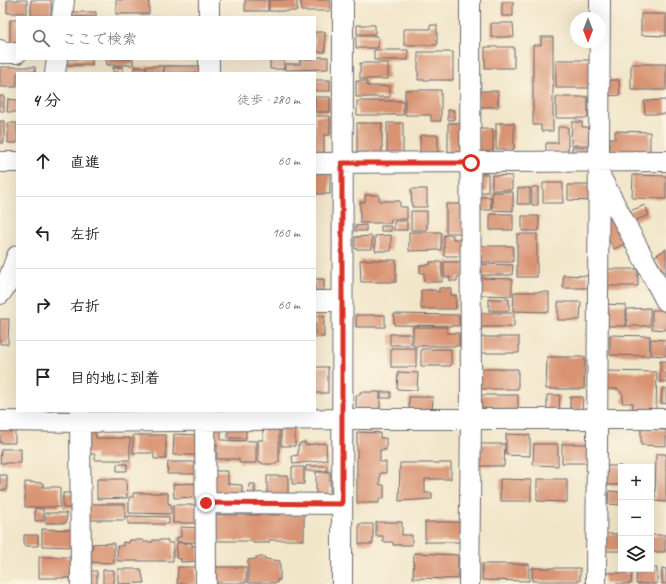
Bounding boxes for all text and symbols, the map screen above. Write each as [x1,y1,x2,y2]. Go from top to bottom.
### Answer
north arrow [570,12,606,48]
search box [16,16,316,60]
icon: search [30,27,52,49]
text: ここで検索 [62,30,137,49]
text: 4 分 [32,90,61,111]
text: 徒歩 · 280 m [237,92,300,108]
icon: ahead [32,150,54,172]
text: 直進 [70,153,100,172]
text: 60 m [278,153,300,169]
route start [462,154,480,172]
icon: left [32,222,54,244]
text: 左折 [70,225,100,244]
text: 160 m [272,225,300,241]
icon: right [32,294,54,316]
text: 右折 [70,297,100,316]
text: 60 m [278,297,300,313]
icon: arrive [32,366,54,388]
text: 目的地に到着 [70,369,160,388]
map controls [618,464,654,572]
button: + [618,464,654,500]
route end [197,494,215,512]
button: − [618,500,654,536]
button: layers [618,536,654,572]

